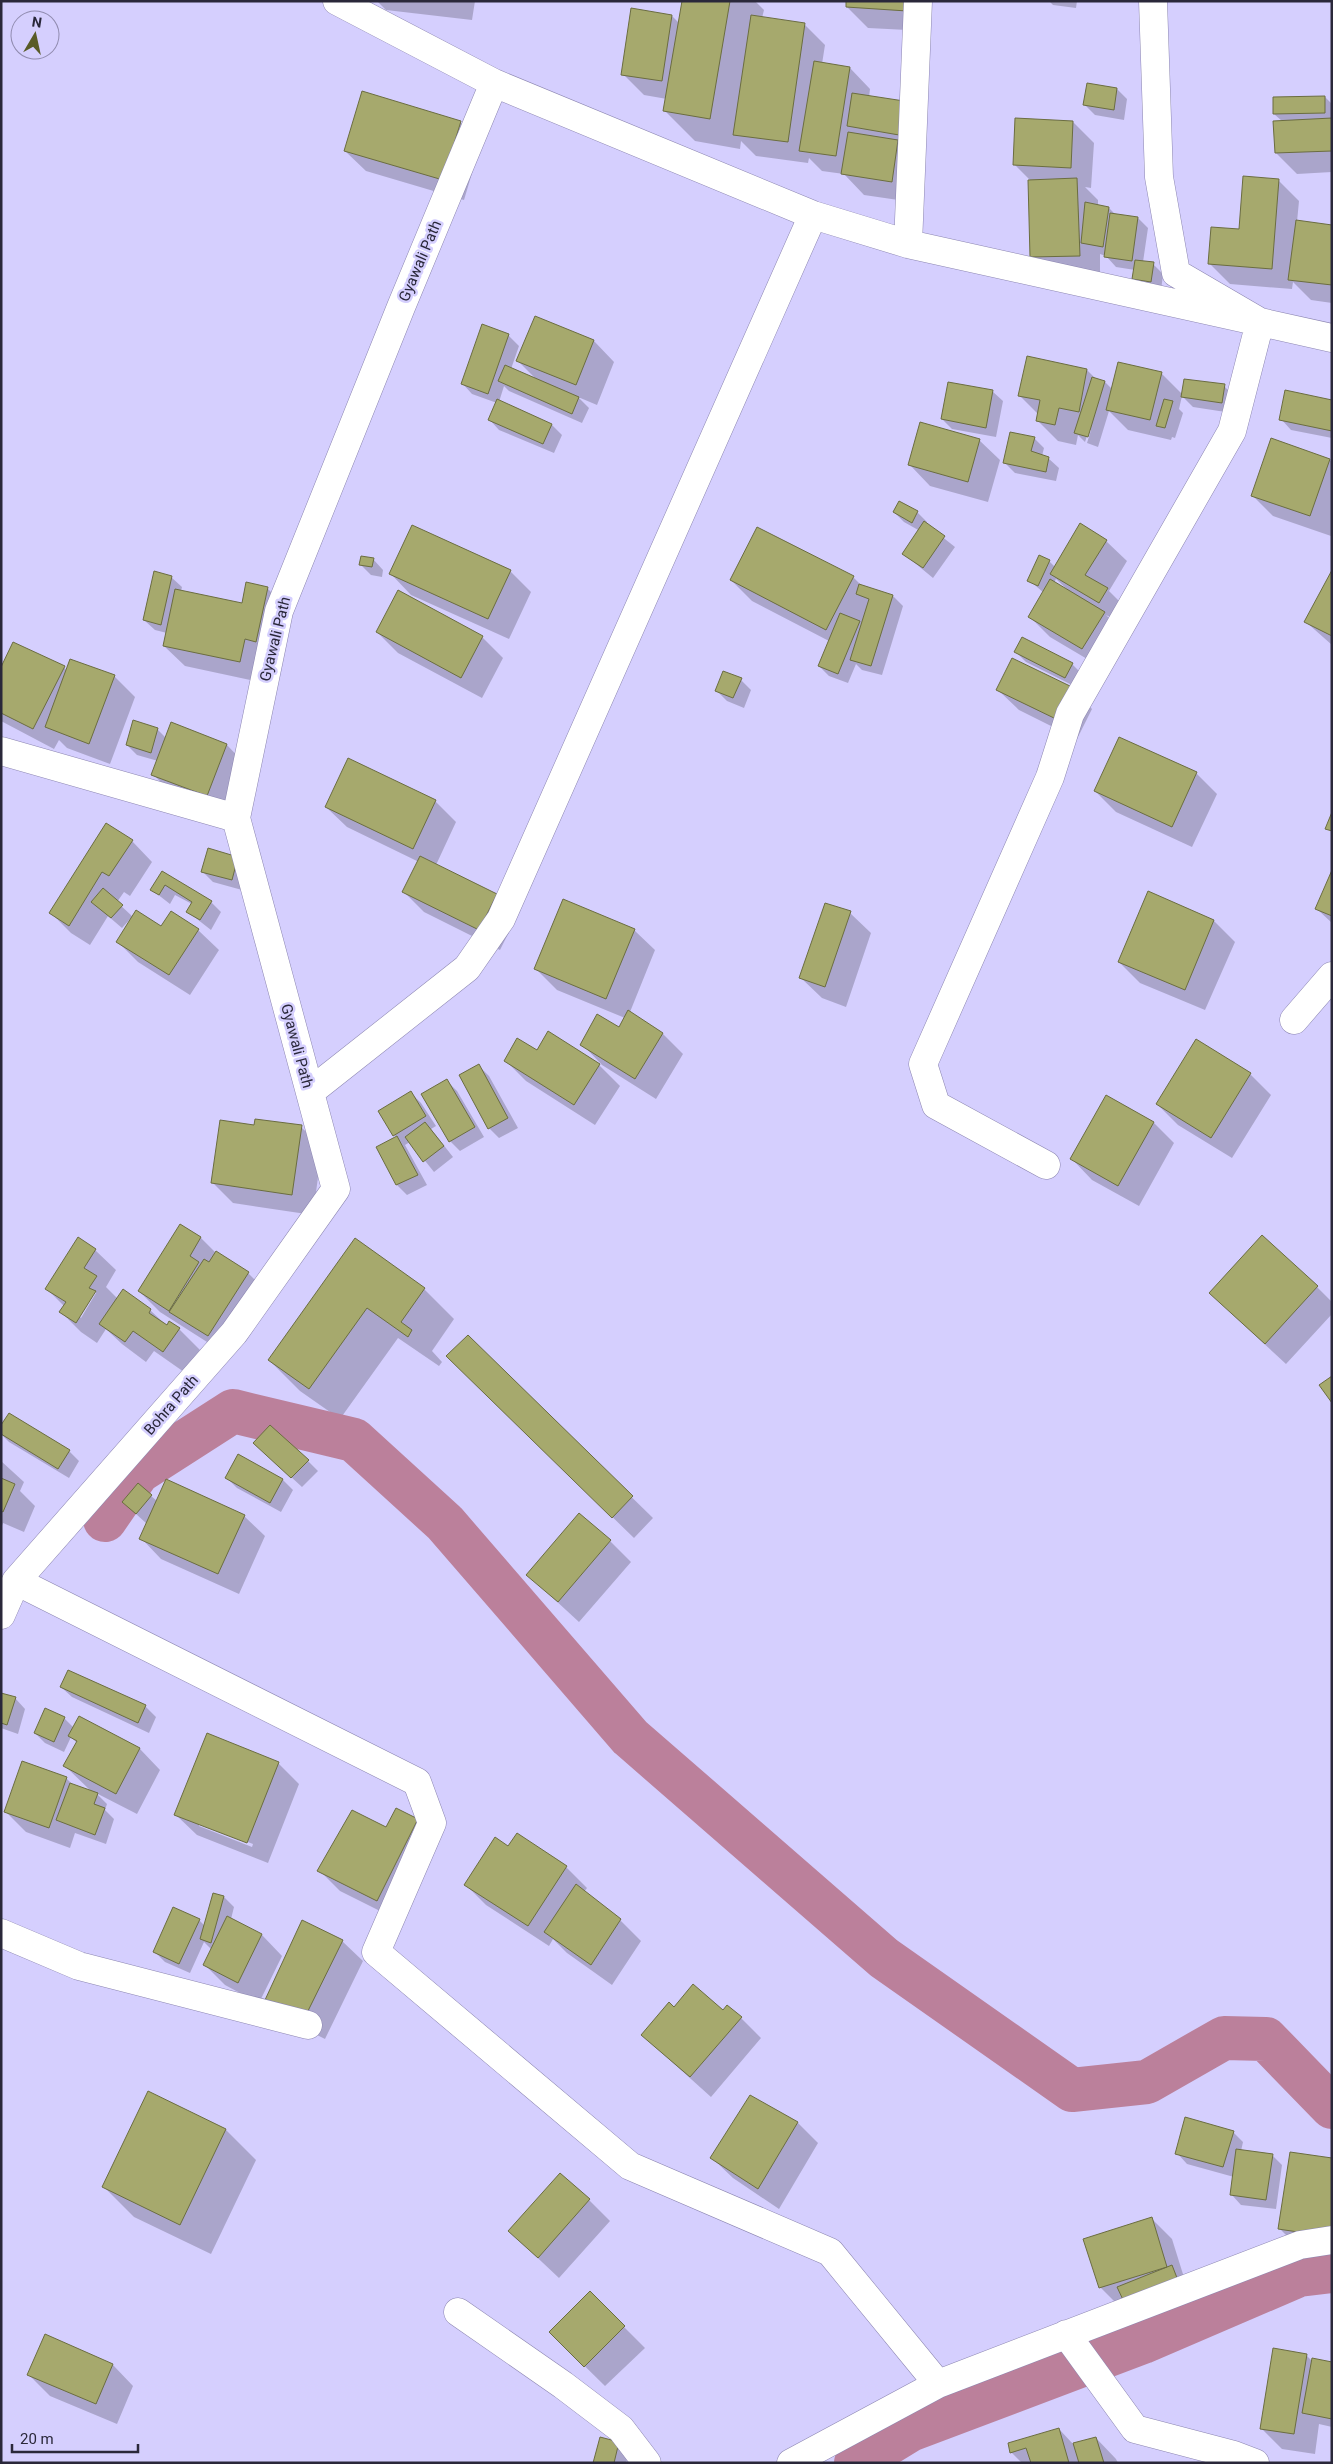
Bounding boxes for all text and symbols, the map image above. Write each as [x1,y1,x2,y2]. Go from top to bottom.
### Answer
north arrow [10,10,60,60]
text: N [31,13,43,31]
street label: Gyawali Path [395,218,445,304]
street label: Gyawali Path [256,595,294,683]
street label: Gyawali Path [277,1002,317,1090]
street label: Bohra Path [140,1371,202,1439]
scale bar [12,2422,139,2454]
text: 20 m [20,2430,54,2448]

